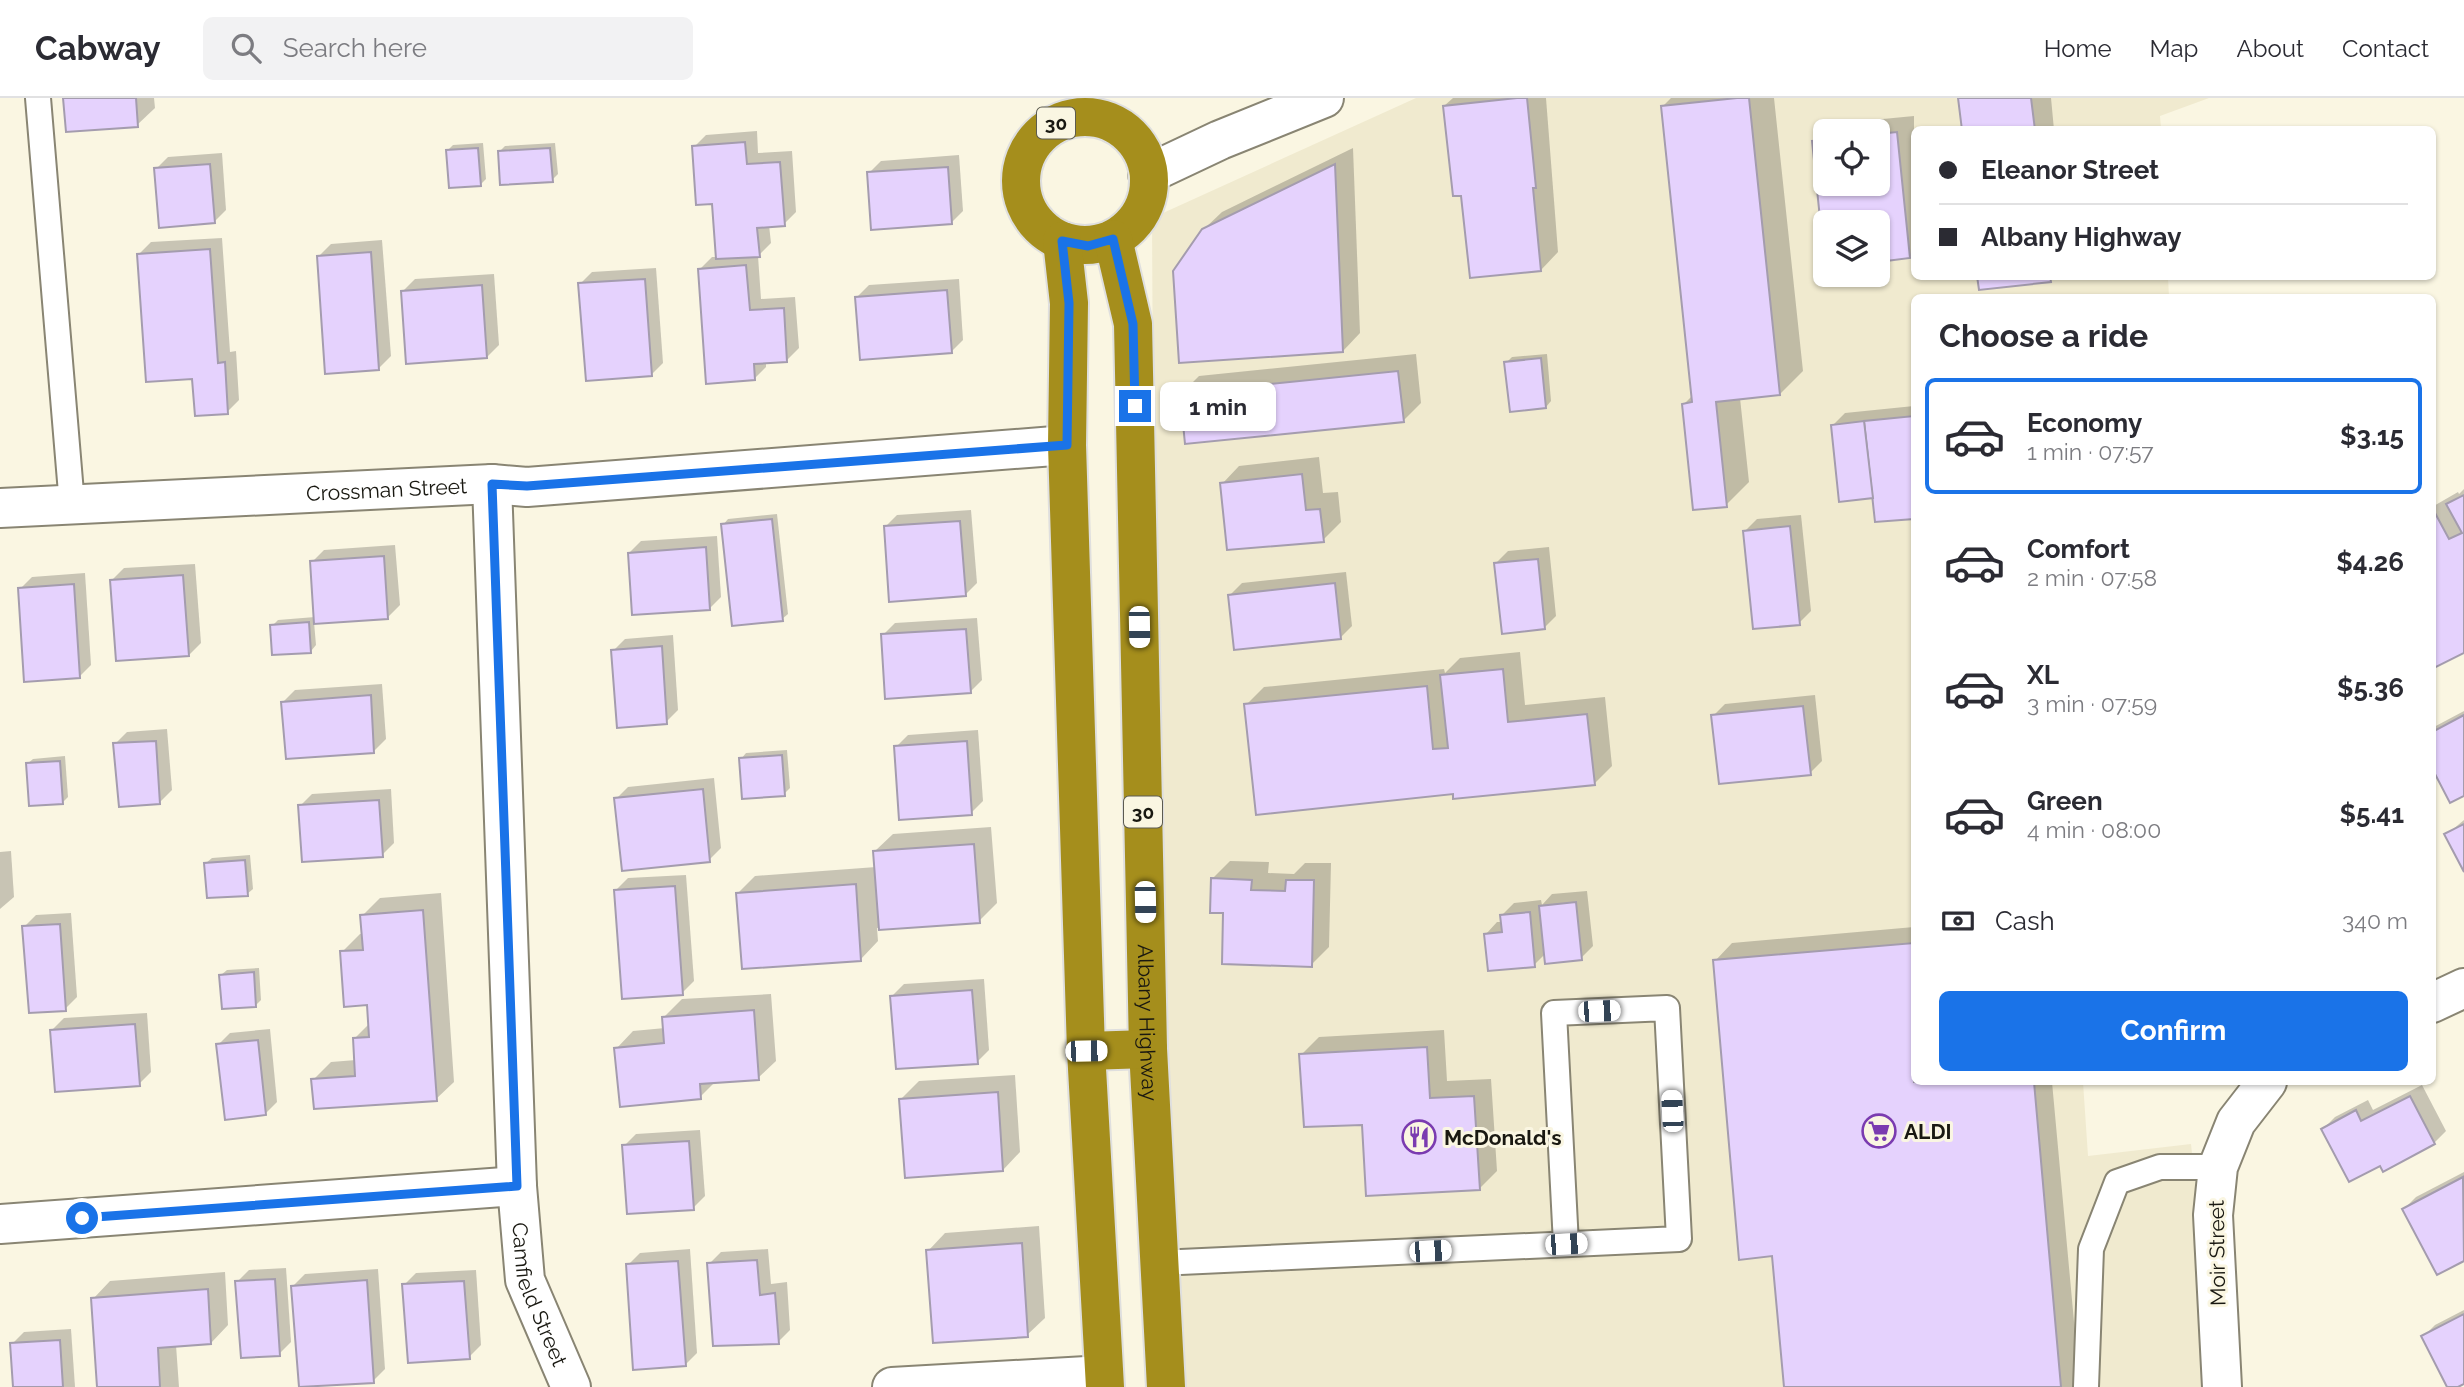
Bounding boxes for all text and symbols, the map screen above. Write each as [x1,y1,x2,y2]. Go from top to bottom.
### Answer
search box [203,17,693,80]
text: Cabway [35,29,161,68]
icon: search [227,29,265,67]
text: Search here [283,33,427,63]
text: Home [2044,34,2112,63]
text: Map [2150,34,2198,63]
text: About [2236,34,2304,63]
text: Contact [2342,34,2429,63]
road number: 30 [1037,108,1075,139]
map controls [1813,119,1890,287]
button: locate [1813,119,1890,196]
text: Eleanor Street [1981,155,2159,185]
button: layers [1813,210,1890,287]
text: Albany Highway [1981,222,2182,252]
text: Choose a ride [1939,317,2148,354]
callout: 1 min [1160,382,1275,430]
route end [1119,390,1151,422]
text: 1 min [1189,393,1247,420]
icon: car [1943,405,2006,468]
text: Economy [2027,408,2142,438]
text: $3.15 [2340,421,2404,451]
text: 1 min · 07:57 [2027,438,2154,465]
street label: Crossman Street [306,473,468,506]
icon: car [1943,531,2006,594]
text: Comfort [2027,534,2130,564]
text: $4.26 [2336,547,2404,577]
text: 2 min · 07:58 [2027,564,2157,591]
car [1129,606,1150,648]
icon: car [1943,657,2006,720]
text: XL [2027,660,2059,690]
text: $5.36 [2337,673,2404,703]
text: 3 min · 07:59 [2027,690,2157,717]
icon: car [1943,783,2006,846]
text: Green [2027,786,2103,816]
road number: 30 [1124,796,1162,828]
text: $5.41 [2340,799,2404,829]
text: 4 min · 08:00 [2027,816,2161,843]
car [1135,881,1156,923]
icon: cash [1939,902,1977,940]
text: Cash [1995,906,2055,936]
text: 340 m [2342,907,2408,934]
street label: Albany Highway [1133,944,1163,1102]
button: Confirm [1939,991,2408,1071]
car [1578,1000,1621,1022]
car [1065,1040,1108,1062]
car [1661,1089,1684,1133]
supermarket icon: ALDI [1860,1112,1898,1150]
restaurant icon: McDonald's [1400,1118,1438,1156]
place label: ALDI [1904,1119,1951,1144]
place label: McDonald's [1444,1125,1562,1150]
street label: Moir Street [2204,1200,2230,1306]
route start [66,1202,98,1234]
street label: Camfield Street [508,1221,573,1370]
car [1545,1232,1588,1256]
car [1409,1239,1452,1263]

